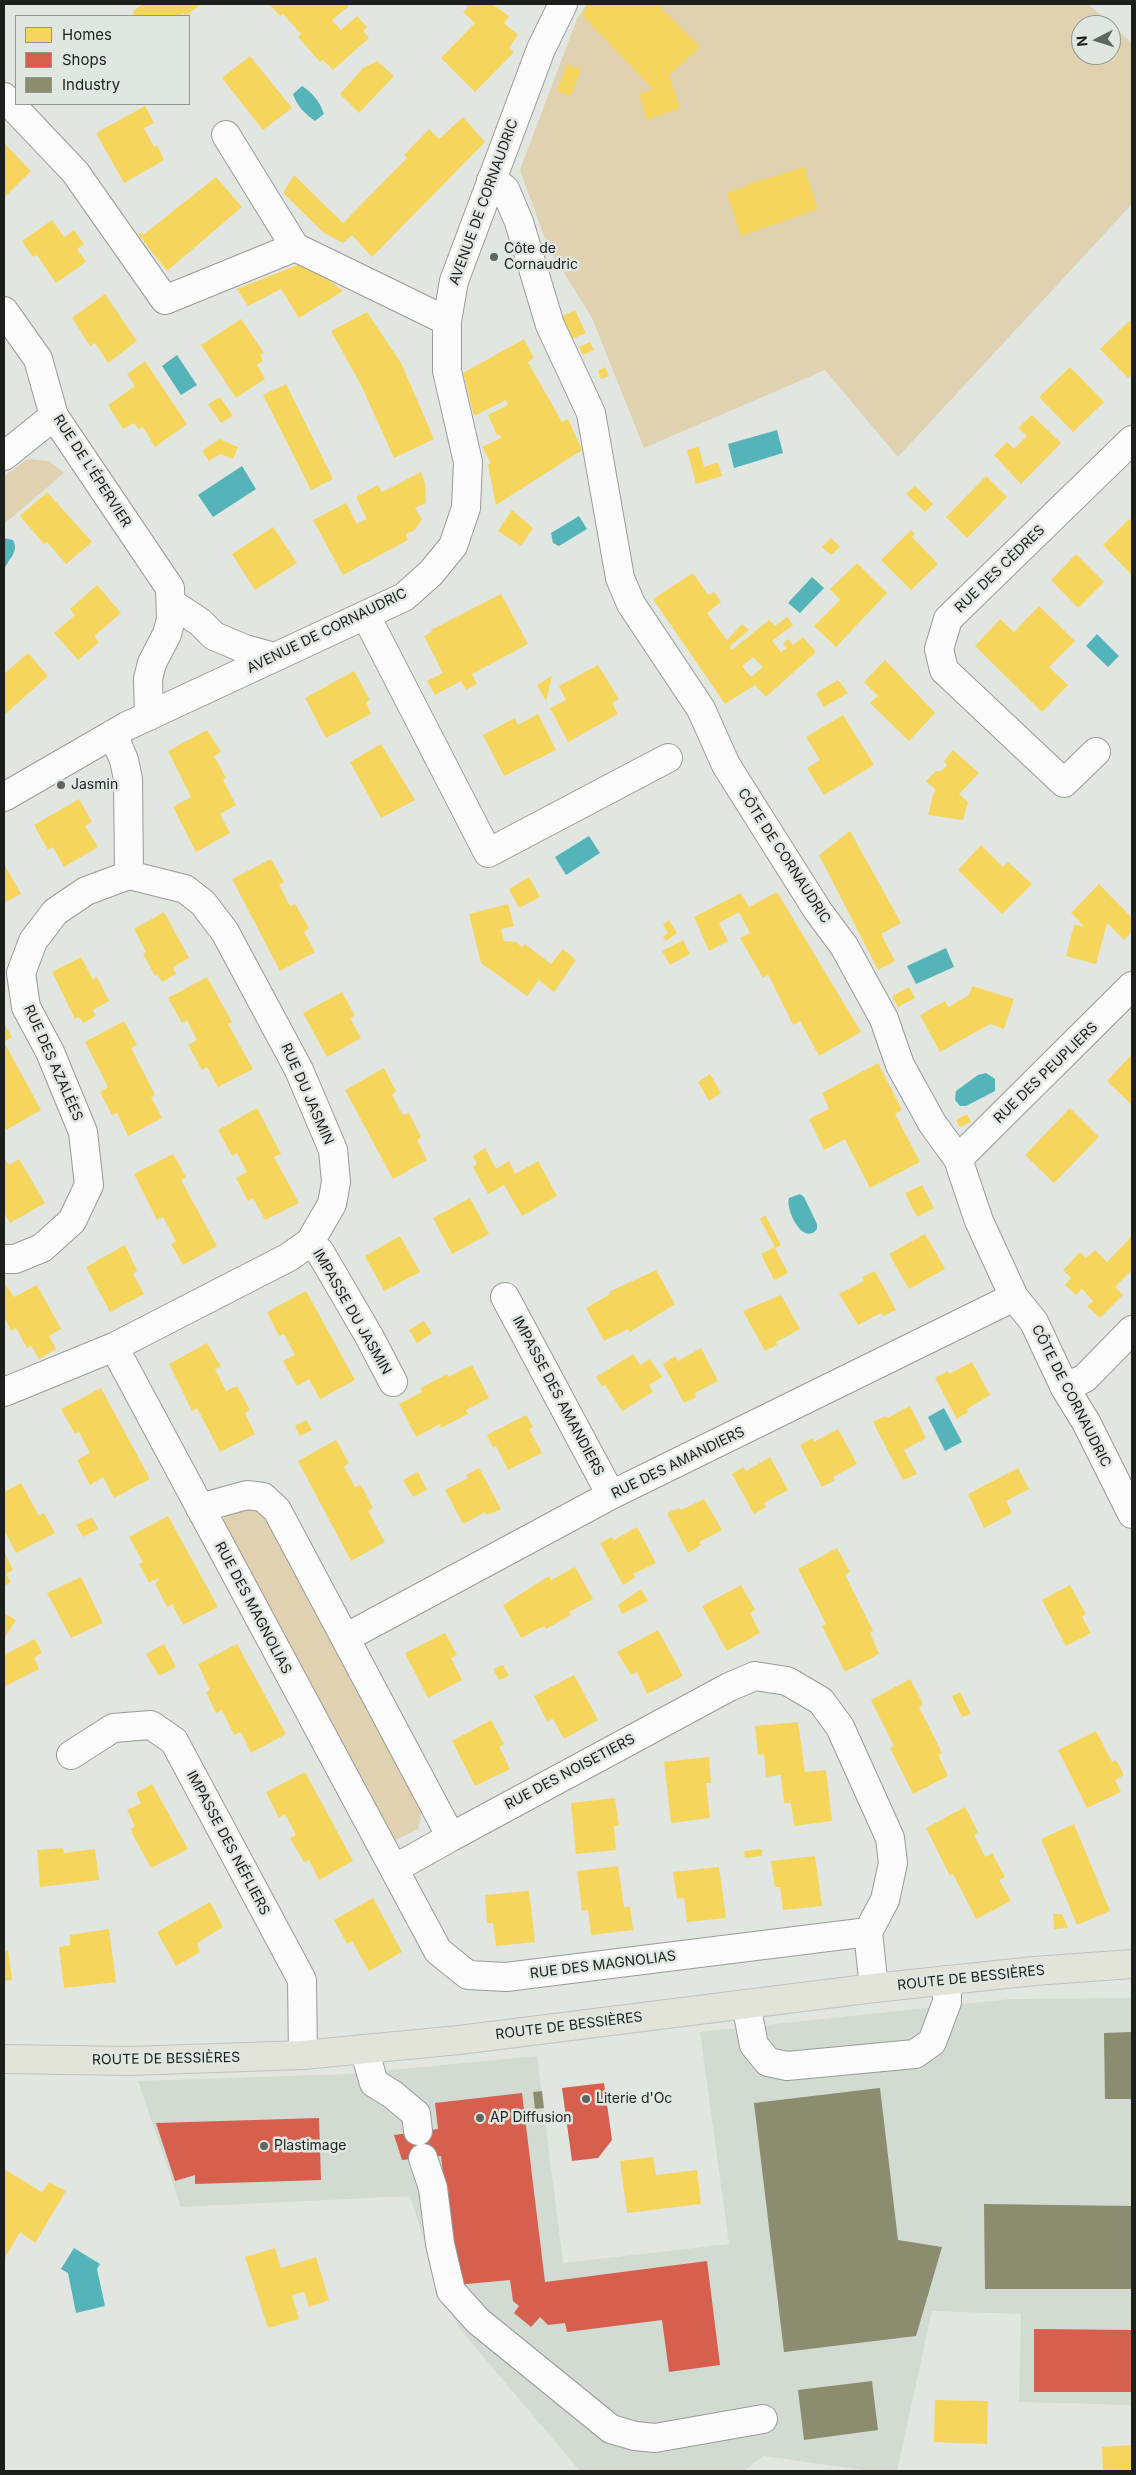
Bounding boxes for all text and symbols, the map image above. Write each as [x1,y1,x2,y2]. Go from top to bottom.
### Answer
legend [15,15,190,105]
north arrow [1071,15,1121,65]
text: Homes [62,25,112,44]
text: N [1073,35,1090,47]
text: Shops [62,50,107,69]
text: Industry [62,75,120,94]
street label: AVENUE DE CORNAUDRIC [446,116,522,288]
place label: Côte de Cornaudric [504,241,578,274]
marker: Côte de Cornaudric [488,251,500,263]
street label: RUE DE L'ÉPERVIER [49,412,135,530]
street label: RUE DES CÈDRES [952,522,1048,616]
street label: AVENUE DE CORNAUDRIC [244,585,410,677]
place label: Jasmin [71,777,118,793]
marker: Jasmin [55,779,67,791]
street label: CÔTE DE CORNAUDRIC [734,785,834,927]
street label: RUE DES AZALÉES [20,1002,86,1124]
street label: RUE DES PEUPLIERS [991,1019,1101,1127]
street label: RUE DU JASMIN [277,1041,337,1147]
street label: IMPASSE DU JASMIN [309,1246,395,1378]
street label: IMPASSE DES AMANDIERS [509,1313,607,1479]
street label: CÔTE DE CORNAUDRIC [1028,1322,1114,1470]
street label: RUE DES AMANDIERS [609,1423,747,1503]
street label: RUE DES MAGNOLIAS [211,1539,295,1677]
street label: RUE DES NOISETIERS [502,1731,638,1813]
street label: IMPASSE DES NÉFLIERS [183,1768,273,1918]
street label: RUE DES MAGNOLIAS [529,1948,677,1982]
street label: ROUTE DE BESSIÈRES [896,1962,1046,1994]
street label: ROUTE DE BESSIÈRES [494,2009,644,2043]
street label: ROUTE DE BESSIÈRES [92,2049,240,2069]
place label: Literie d'Oc [596,2091,672,2107]
marker: Literie d'Oc [580,2093,592,2105]
place label: AP Diffusion [490,2110,572,2126]
marker: AP Diffusion [474,2112,486,2124]
place label: Plastimage [274,2138,346,2154]
marker: Plastimage [258,2140,270,2152]

